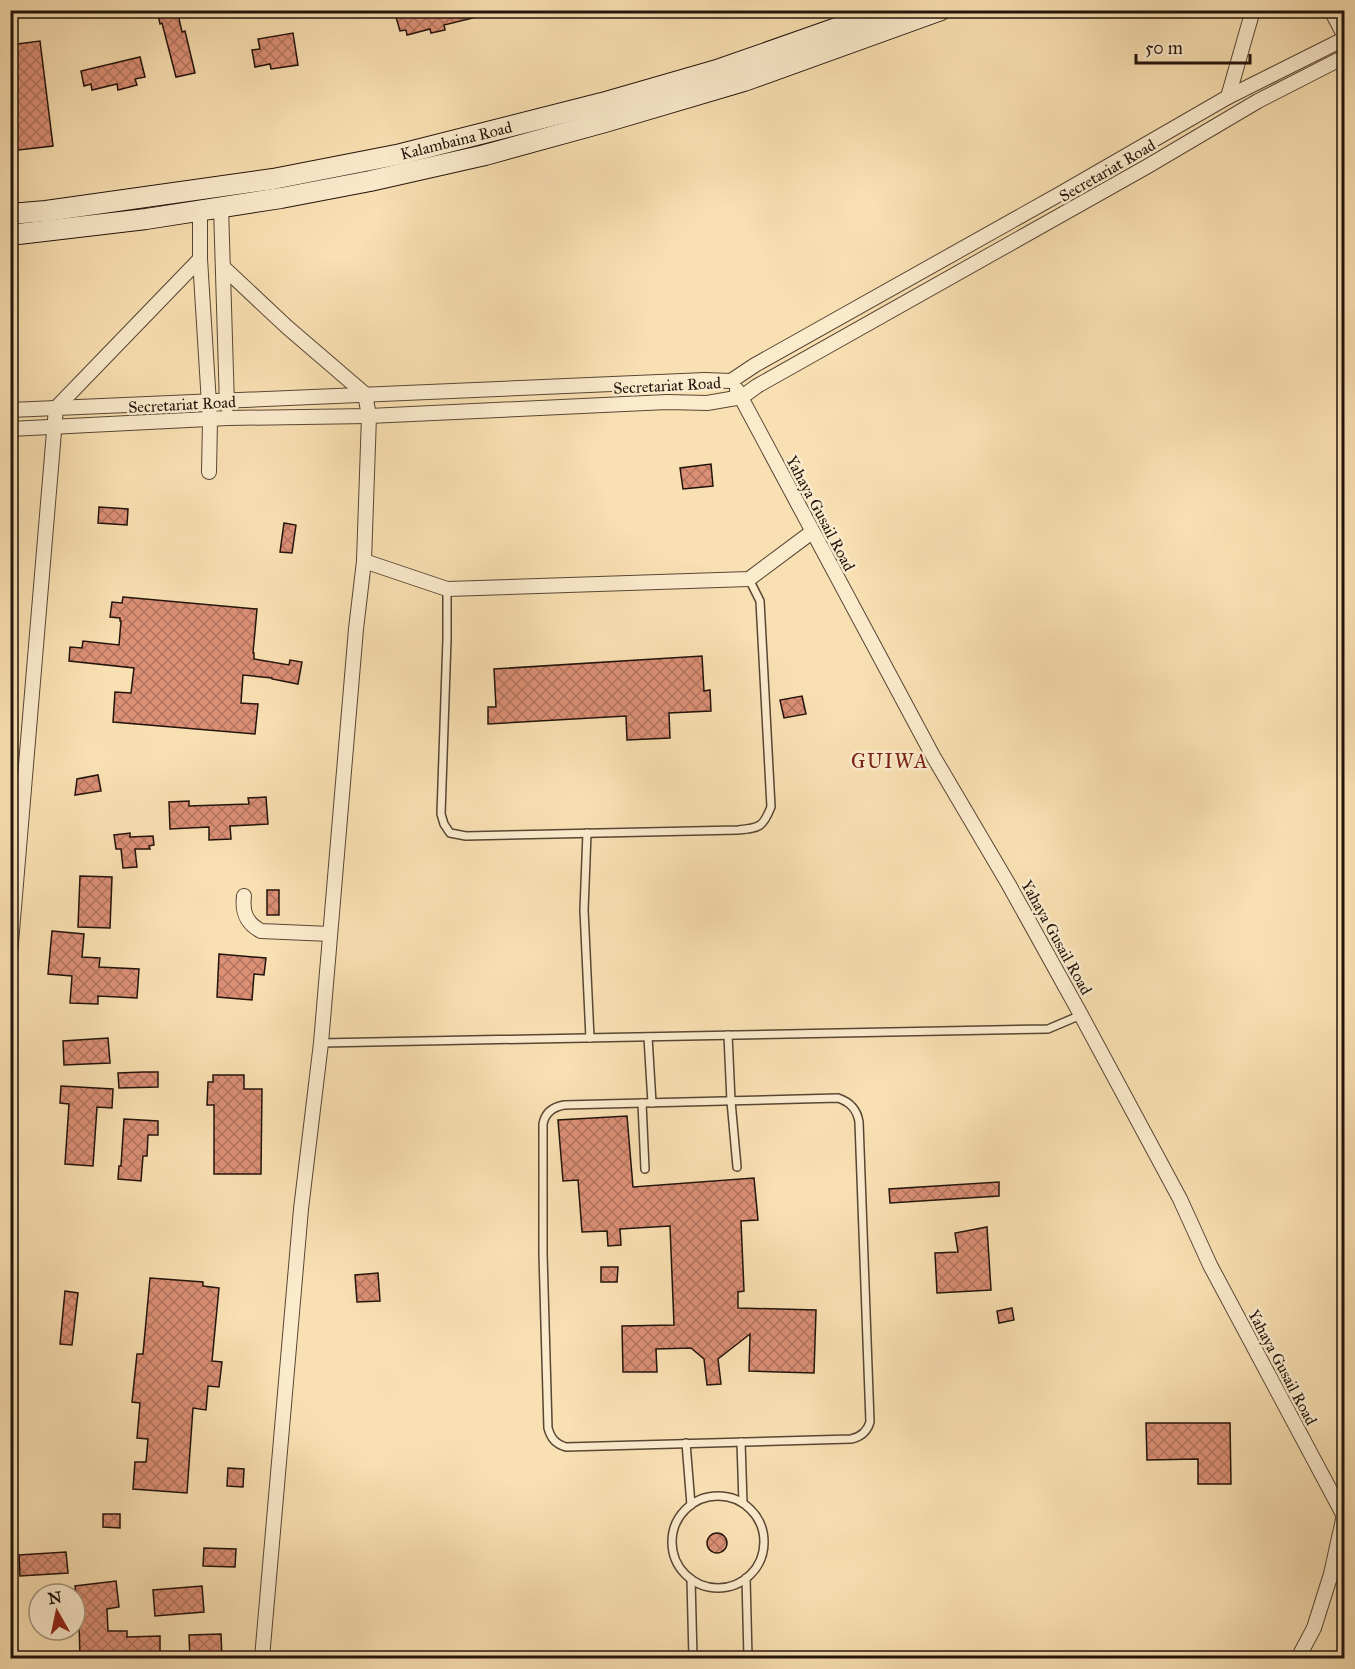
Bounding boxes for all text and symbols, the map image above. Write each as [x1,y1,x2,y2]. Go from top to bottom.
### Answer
scale bar [1136,27,1250,65]
text: 50 m [1145,37,1183,59]
street label: Kalambaina Road [398,117,514,164]
street label: Secretariat Road [1056,135,1159,206]
street label: Secretariat Road [613,373,721,398]
street label: Secretariat Road [128,392,236,417]
street label: Yahaya Gusail Road [782,452,859,574]
district label: GUIWA [851,749,929,773]
street label: Yahaya Gusail Road [1017,877,1096,998]
street label: Yahaya Gusail Road [1244,1306,1321,1428]
north arrow [27,1582,87,1642]
text: N [47,1587,63,1608]

